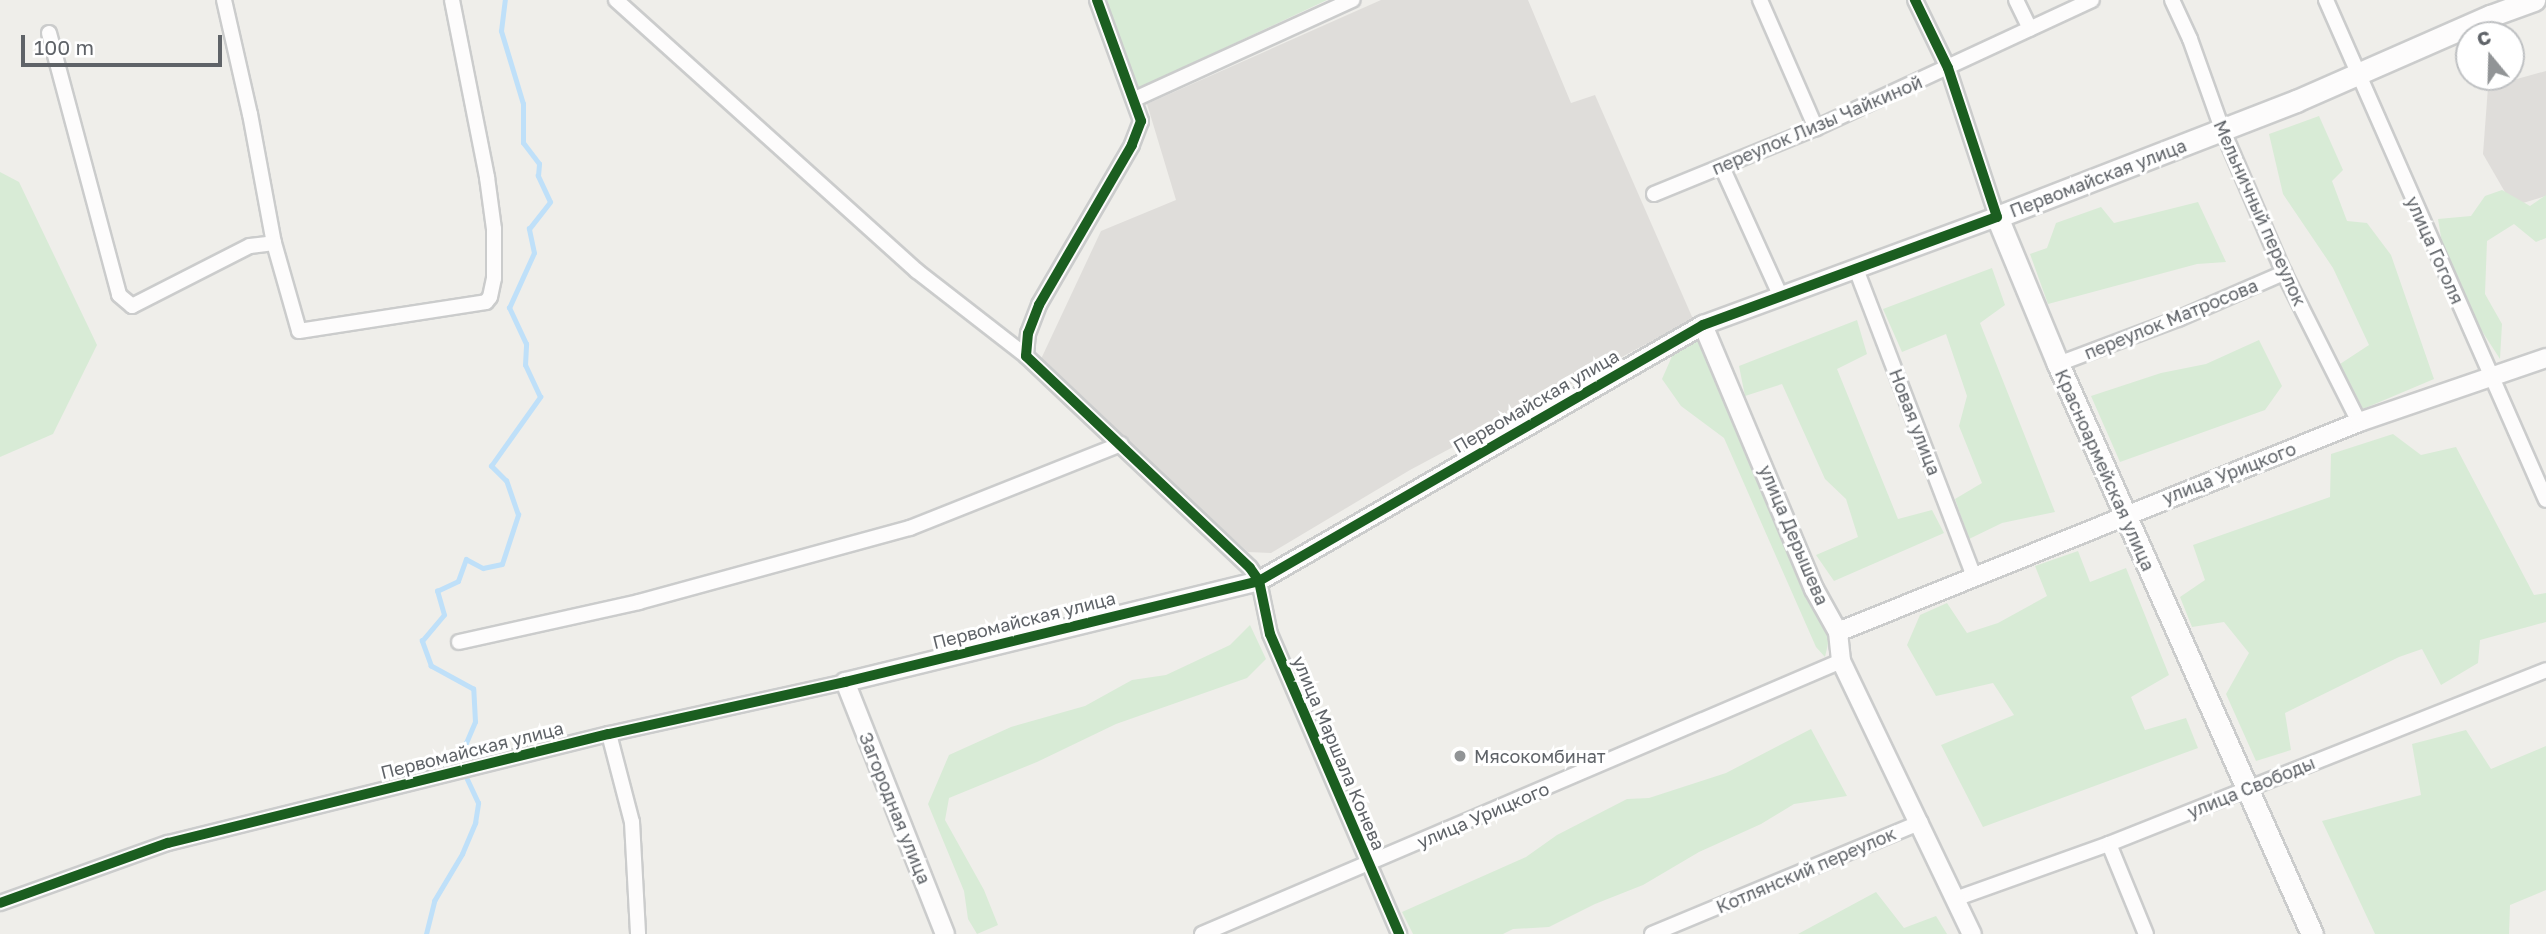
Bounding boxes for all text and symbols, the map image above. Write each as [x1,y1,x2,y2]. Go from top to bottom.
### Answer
scale bar [24,21,226,65]
north arrow [2455,21,2525,91]
text: С [2474,24,2494,51]
text: 100 m [34,34,94,60]
street label: переулок Лизы Чайкиной [1709,71,1925,179]
street label: Мельничный переулок [2209,117,2311,309]
street label: Первомайская улица [2006,134,2190,222]
street label: улица Гоголя [2402,193,2468,307]
street label: переулок Матросова [2081,274,2261,364]
street label: Первомайская улица [1449,345,1623,457]
street label: Новая улица [1885,366,1945,478]
street label: Красноармейская улица [2051,366,2159,574]
street label: улица Урицкого [2159,438,2299,508]
street label: улица Дерышева [1755,462,1833,608]
street label: Первомайская улица [930,587,1118,653]
street label: улица Маршала Конева [1288,653,1390,853]
street label: Первомайская улица [378,717,566,783]
street label: Загородная улица [855,729,935,887]
place label: Мясокомбинат [1474,745,1606,767]
marker: Мясокомбинат [1452,748,1468,764]
street label: улица Свободы [2184,752,2318,822]
street label: улица Урицкого [1414,777,1552,853]
street label: Котлянский переулок [1713,822,1899,918]

